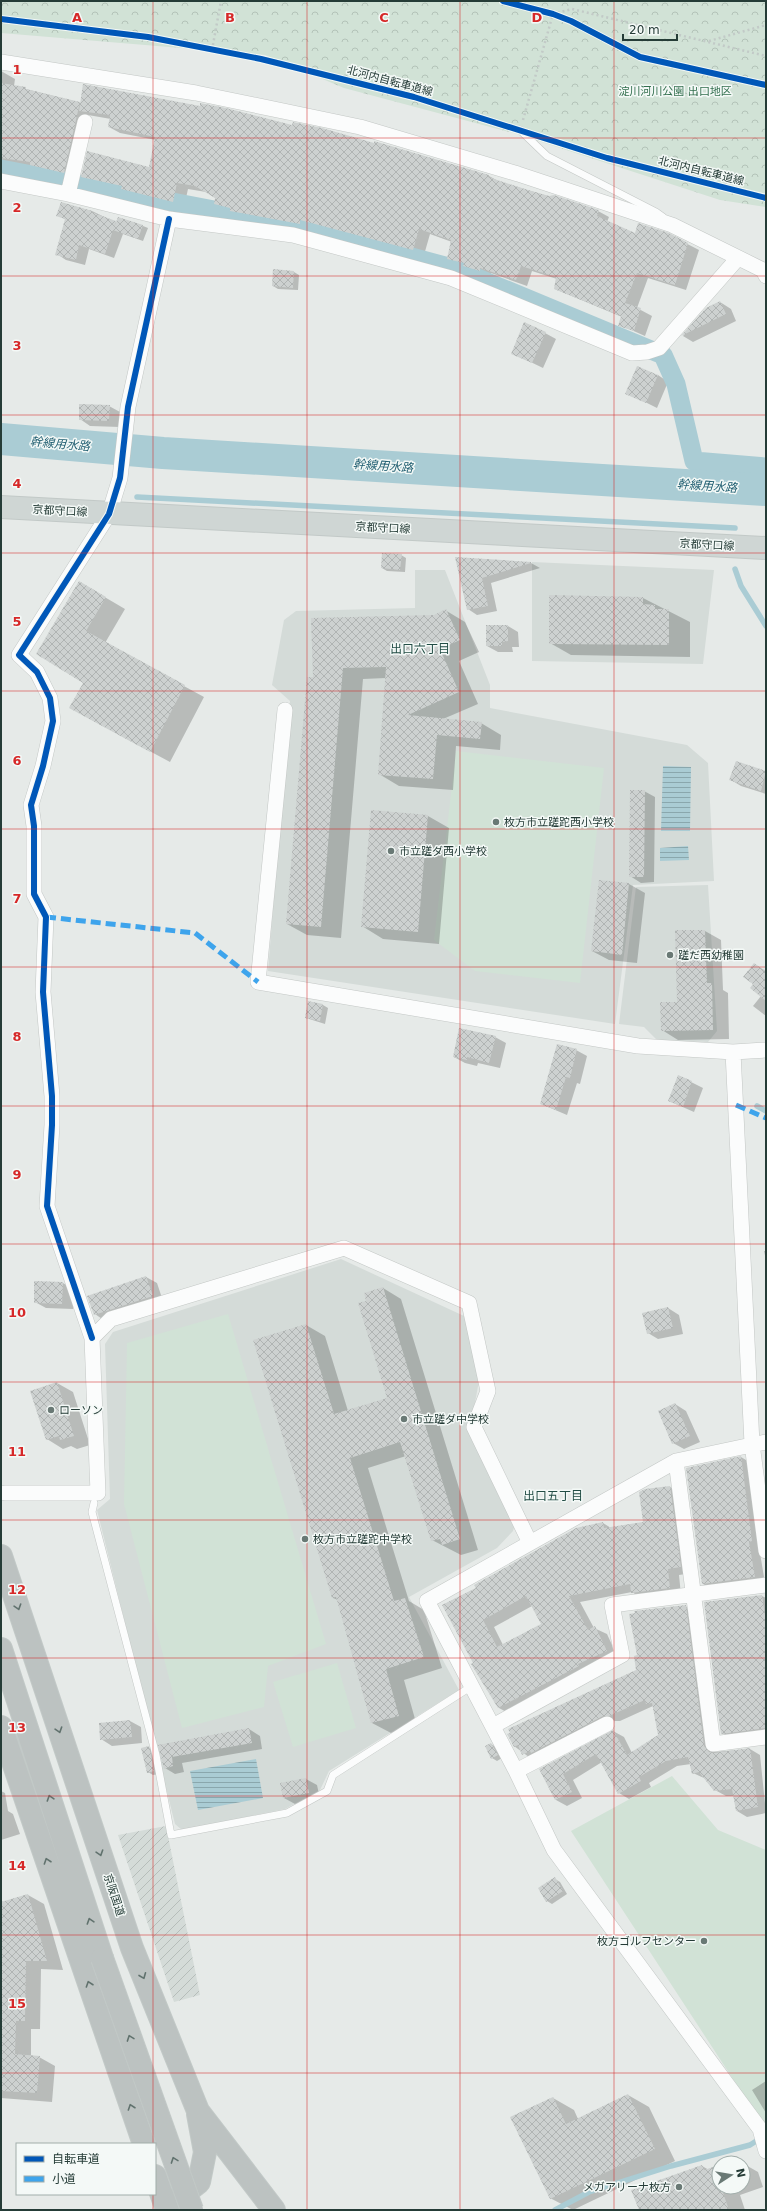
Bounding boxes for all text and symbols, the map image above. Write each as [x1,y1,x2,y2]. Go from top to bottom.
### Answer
text: A [72,10,82,25]
text: B [225,10,235,25]
text: C [379,10,389,25]
text: D [532,10,543,25]
scale bar [623,16,677,42]
text: 20 m [629,23,660,37]
text: 1 [12,62,22,77]
street label: 北河内自転車道線 [346,63,434,99]
park label: 淀川河川公園 出口地区 [618,85,732,98]
street label: 北河内自転車道線 [657,154,745,188]
text: 2 [12,200,22,215]
text: 3 [12,338,22,353]
water label: 幹線用水路 [29,434,91,454]
water label: 幹線用水路 [353,457,414,475]
text: 4 [12,476,22,491]
water label: 幹線用水路 [677,477,738,495]
street label: 京都守口線 [32,503,88,519]
street label: 京都守口線 [355,520,411,536]
street label: 京都守口線 [679,537,735,553]
text: 5 [12,614,22,629]
district label: 出口六丁目 [390,642,450,656]
text: 6 [12,753,22,768]
place label: 枚方市立蹉跎西小学校 [504,816,614,829]
marker: 枚方市立蹉跎西小学校 [491,817,501,827]
place label: 市立蹉ダ西小学校 [399,845,487,858]
marker: 市立蹉ダ西小学校 [386,846,396,856]
text: 7 [12,891,22,906]
place label: 蹉だ西幼稚園 [678,949,744,962]
marker: 蹉だ西幼稚園 [665,950,675,960]
text: 8 [12,1029,22,1044]
text: 9 [12,1167,22,1182]
text: 10 [8,1305,26,1320]
place label: ローソン [59,1404,103,1417]
marker: ローソン [46,1405,56,1415]
place label: 市立蹉ダ中学校 [412,1413,489,1426]
marker: 市立蹉ダ中学校 [399,1414,409,1424]
text: 11 [8,1444,26,1459]
district label: 出口五丁目 [523,1489,583,1503]
place label: 枚方市立蹉跎中学校 [313,1533,412,1546]
marker: 枚方市立蹉跎中学校 [300,1534,310,1544]
text: 12 [8,1582,26,1597]
one-way arrow [13,1603,22,1610]
text: 13 [8,1720,26,1735]
one-way arrow [54,1726,63,1733]
one-way arrow [46,1794,54,1801]
one-way arrow [95,1850,104,1857]
text: 14 [8,1858,26,1873]
one-way arrow [43,1858,52,1865]
street label: 京阪国道 [101,1872,127,1918]
one-way arrow [86,1918,95,1925]
place label: 枚方ゴルフセンター [597,1935,696,1948]
marker: 枚方ゴルフセンター [699,1936,709,1946]
one-way arrow [138,1971,146,1979]
one-way arrow [86,1981,94,1988]
text: 15 [8,1996,26,2011]
one-way arrow [127,2034,135,2041]
one-way arrow [128,2104,136,2111]
legend [16,2143,156,2195]
text: 自転車道 [52,2152,100,2166]
north arrow [711,2155,751,2195]
one-way arrow [170,2157,179,2164]
text: N [733,2167,748,2179]
text: 小道 [52,2172,76,2186]
place label: メガアリーナ枚方 [583,2181,671,2194]
marker: メガアリーナ枚方 [674,2182,684,2192]

